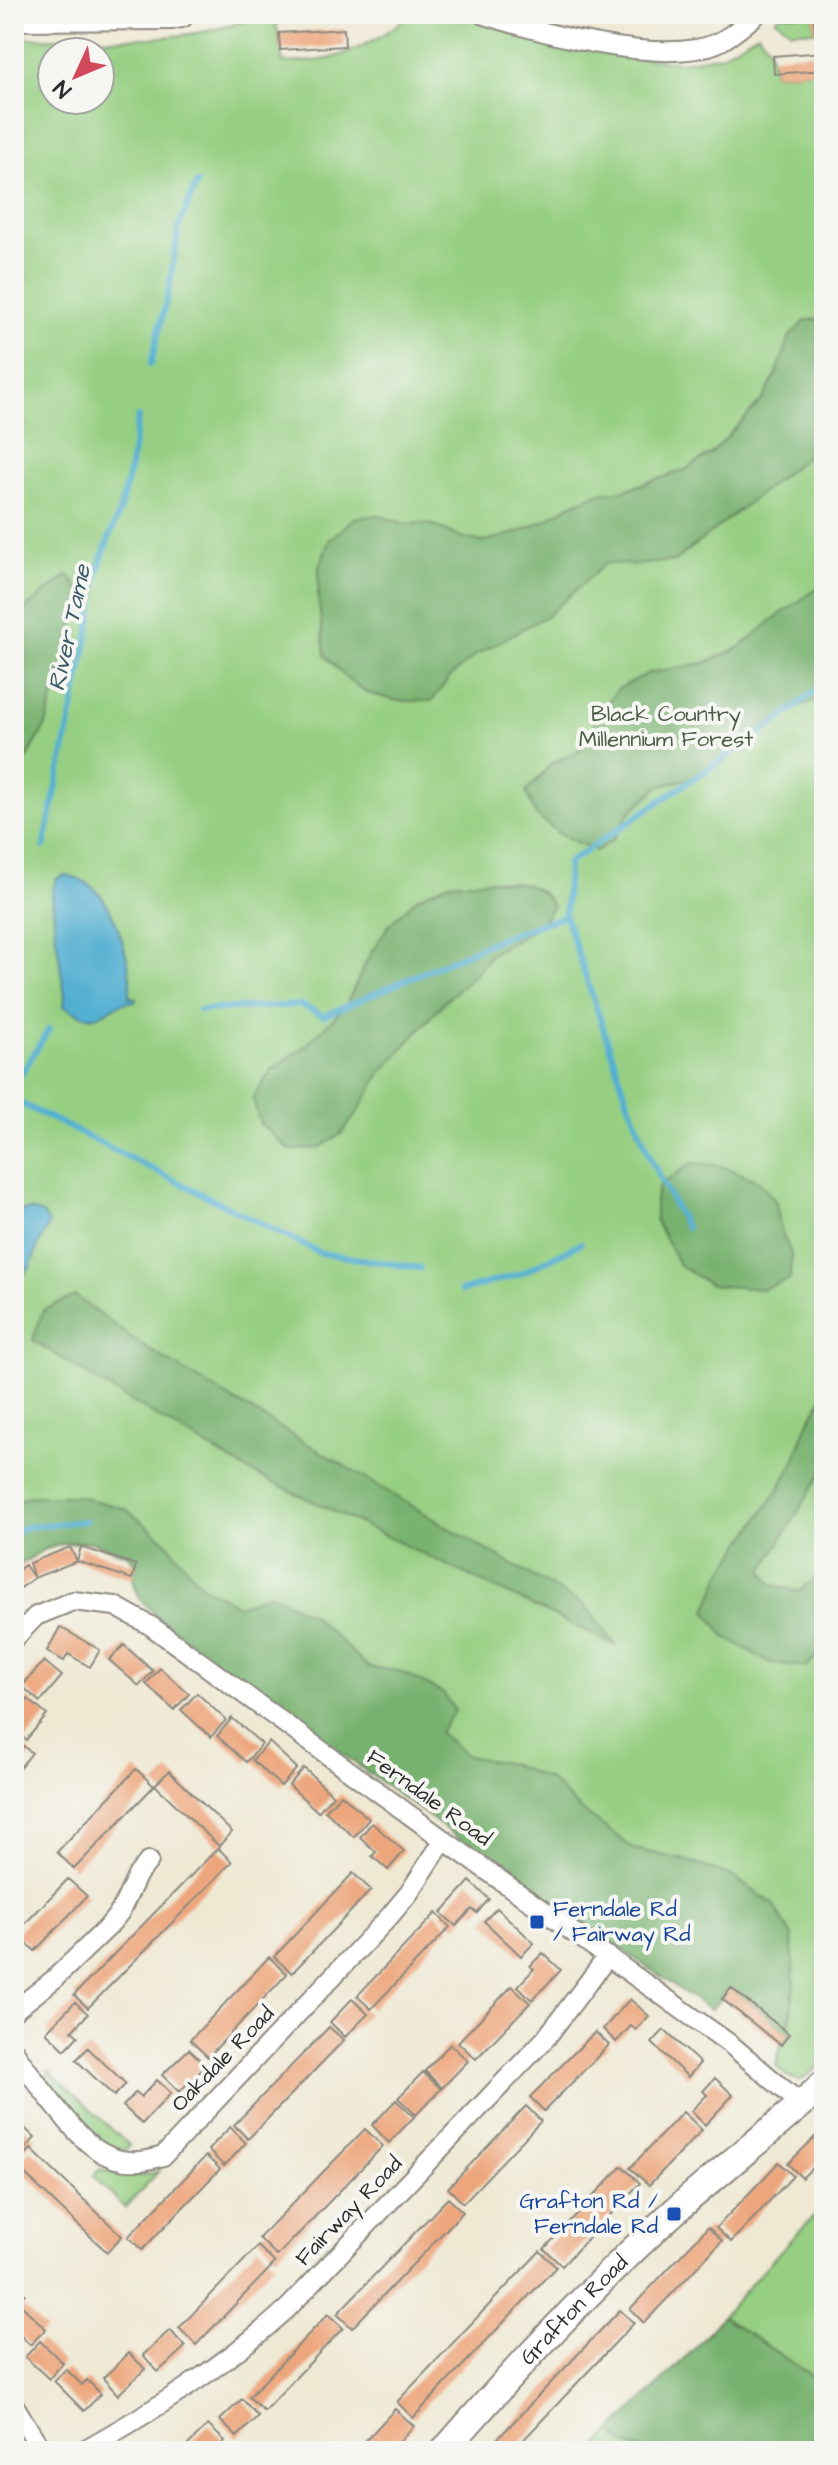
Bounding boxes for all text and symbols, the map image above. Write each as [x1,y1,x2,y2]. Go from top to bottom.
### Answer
north arrow [36,36,116,116]
text: N [47,73,79,105]
water label: River Tame [40,561,100,694]
park label: Black Country Millennium Forest [579,699,753,755]
street label: Ferndale Road [360,1742,498,1854]
place label: Ferndale Rd / Fairway Rd [553,1894,691,1951]
marker: Ferndale Rd / Fairway Rd [528,1913,546,1931]
street label: Oakdale Road [164,1999,282,2119]
street label: Fairway Road [288,2149,410,2274]
place label: Grafton Rd / Ferndale Rd [520,2186,658,2242]
marker: Grafton Rd / Ferndale Rd [665,2205,683,2223]
street label: Grafton Road [513,2247,635,2372]

